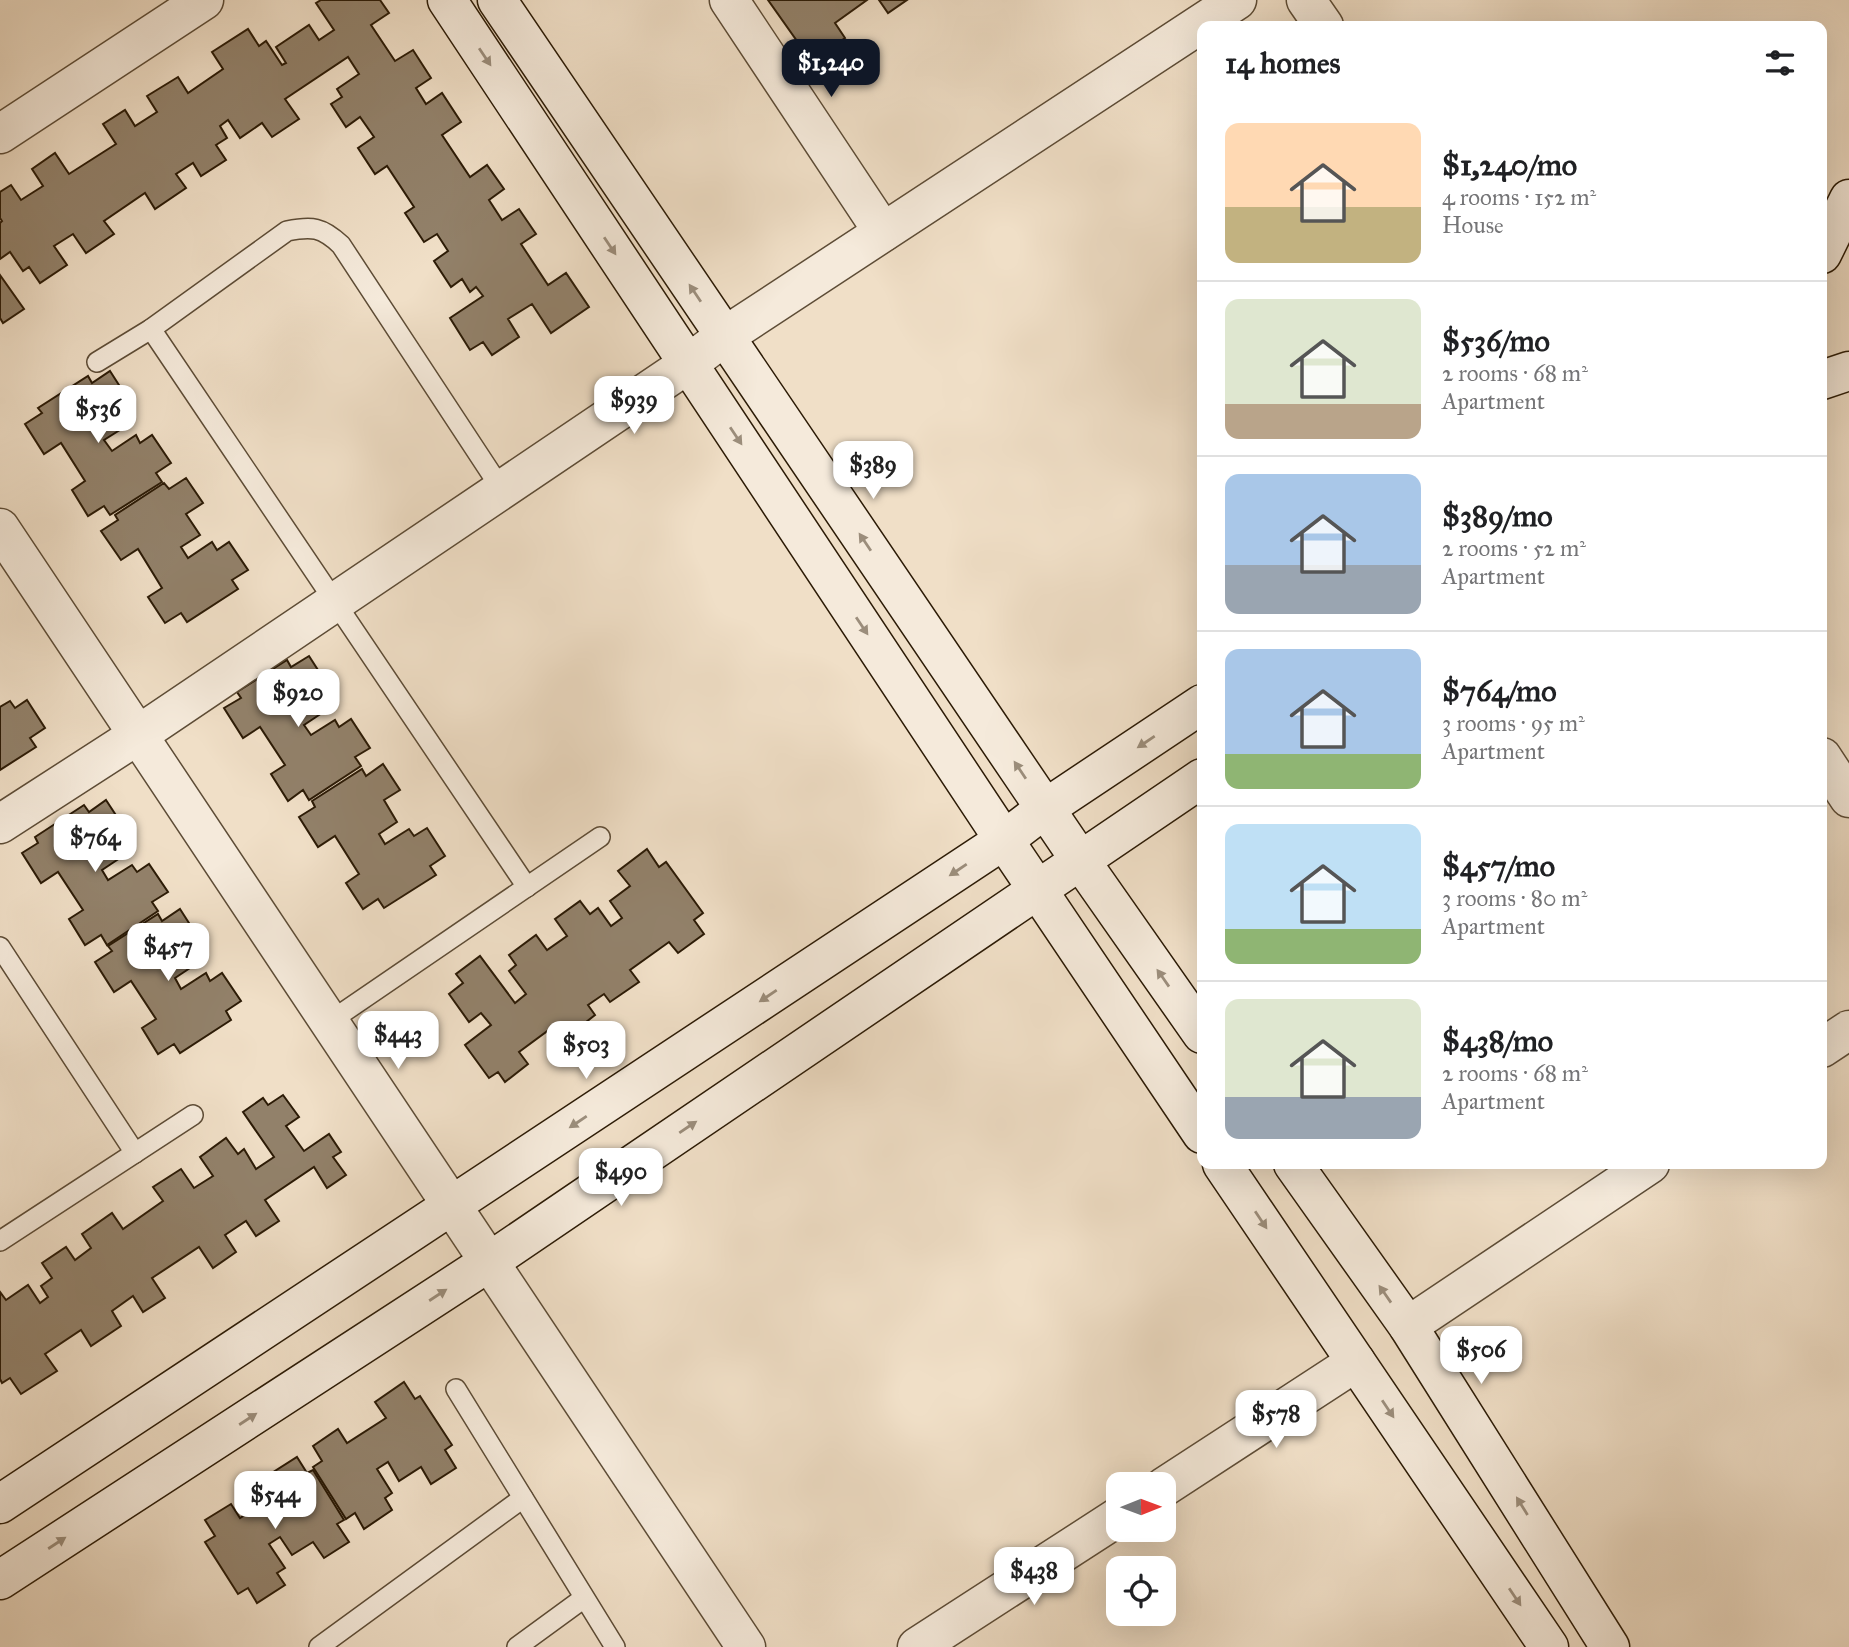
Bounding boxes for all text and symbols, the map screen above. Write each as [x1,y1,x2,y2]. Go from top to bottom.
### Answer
pin: $1,240 [774,40,888,99]
icon: filters [1761,44,1799,82]
text: 14 homes [1225,45,1340,81]
one-way arrow [478,47,491,67]
text: $1,240 [798,48,864,76]
text: $1,240/mo [1442,147,1577,183]
icon: home [1281,151,1365,235]
text: 4 rooms · 152 m² [1442,183,1596,211]
text: House [1442,211,1504,239]
one-way arrow [604,237,617,256]
one-way arrow [688,284,702,302]
text: $536/mo [1442,323,1550,359]
icon: home [1281,327,1365,411]
text: 2 rooms · 68 m² [1442,359,1588,387]
pin: $939 [593,376,675,436]
text: $939 [610,385,658,413]
pin: $536 [57,386,139,445]
text: Apartment [1442,387,1545,415]
text: $536 [75,394,121,422]
one-way arrow [729,427,743,445]
pin: $389 [832,442,914,501]
text: $389 [849,450,897,478]
text: $389/mo [1442,498,1553,534]
icon: home [1281,502,1365,586]
one-way arrow [858,533,872,551]
text: 2 rooms · 52 m² [1442,534,1586,562]
text: Apartment [1442,562,1545,590]
one-way arrow [855,616,868,635]
pin: $920 [257,670,339,729]
text: $764/mo [1442,673,1557,709]
icon: home [1281,677,1365,761]
text: $920 [273,678,323,706]
text: 3 rooms · 95 m² [1442,709,1585,737]
one-way arrow [1136,735,1155,748]
text: Apartment [1442,737,1545,765]
one-way arrow [1014,761,1027,780]
pin: $764 [54,814,136,874]
text: $764 [70,823,120,851]
text: $457/mo [1442,848,1555,884]
icon: home [1281,852,1365,936]
one-way arrow [948,864,968,877]
text: 3 rooms · 80 m² [1442,884,1587,912]
text: Apartment [1442,912,1545,940]
pin: $457 [127,923,209,983]
text: $457 [143,932,193,960]
one-way arrow [1156,969,1170,987]
one-way arrow [759,989,777,1003]
pin: $443 [357,1012,439,1071]
text: $443 [374,1020,422,1048]
pin: $503 [545,1021,627,1081]
text: $438/mo [1442,1023,1553,1059]
icon: home [1281,1027,1365,1111]
text: $503 [562,1030,610,1058]
text: 2 rooms · 68 m² [1442,1059,1588,1087]
text: Apartment [1442,1087,1545,1115]
one-way arrow [569,1115,588,1128]
one-way arrow [678,1120,698,1133]
pin: $490 [580,1148,662,1208]
text: $490 [595,1157,647,1185]
one-way arrow [1254,1211,1268,1229]
one-way arrow [1378,1285,1392,1303]
one-way arrow [429,1288,448,1301]
pin: $506 [1440,1326,1522,1386]
text: $506 [1456,1335,1506,1363]
pin: $578 [1235,1390,1317,1450]
text: $578 [1252,1399,1301,1427]
one-way arrow [1381,1400,1395,1418]
one-way arrow [238,1412,258,1425]
pin: $544 [234,1472,316,1531]
north arrow [1106,1472,1176,1542]
map controls [1106,1472,1176,1626]
text: $544 [250,1480,300,1508]
one-way arrow [1515,1497,1528,1516]
one-way arrow [48,1536,66,1550]
pin: $438 [993,1548,1075,1607]
text: $438 [1010,1556,1058,1584]
button: locate [1106,1556,1176,1626]
one-way arrow [1509,1587,1522,1607]

